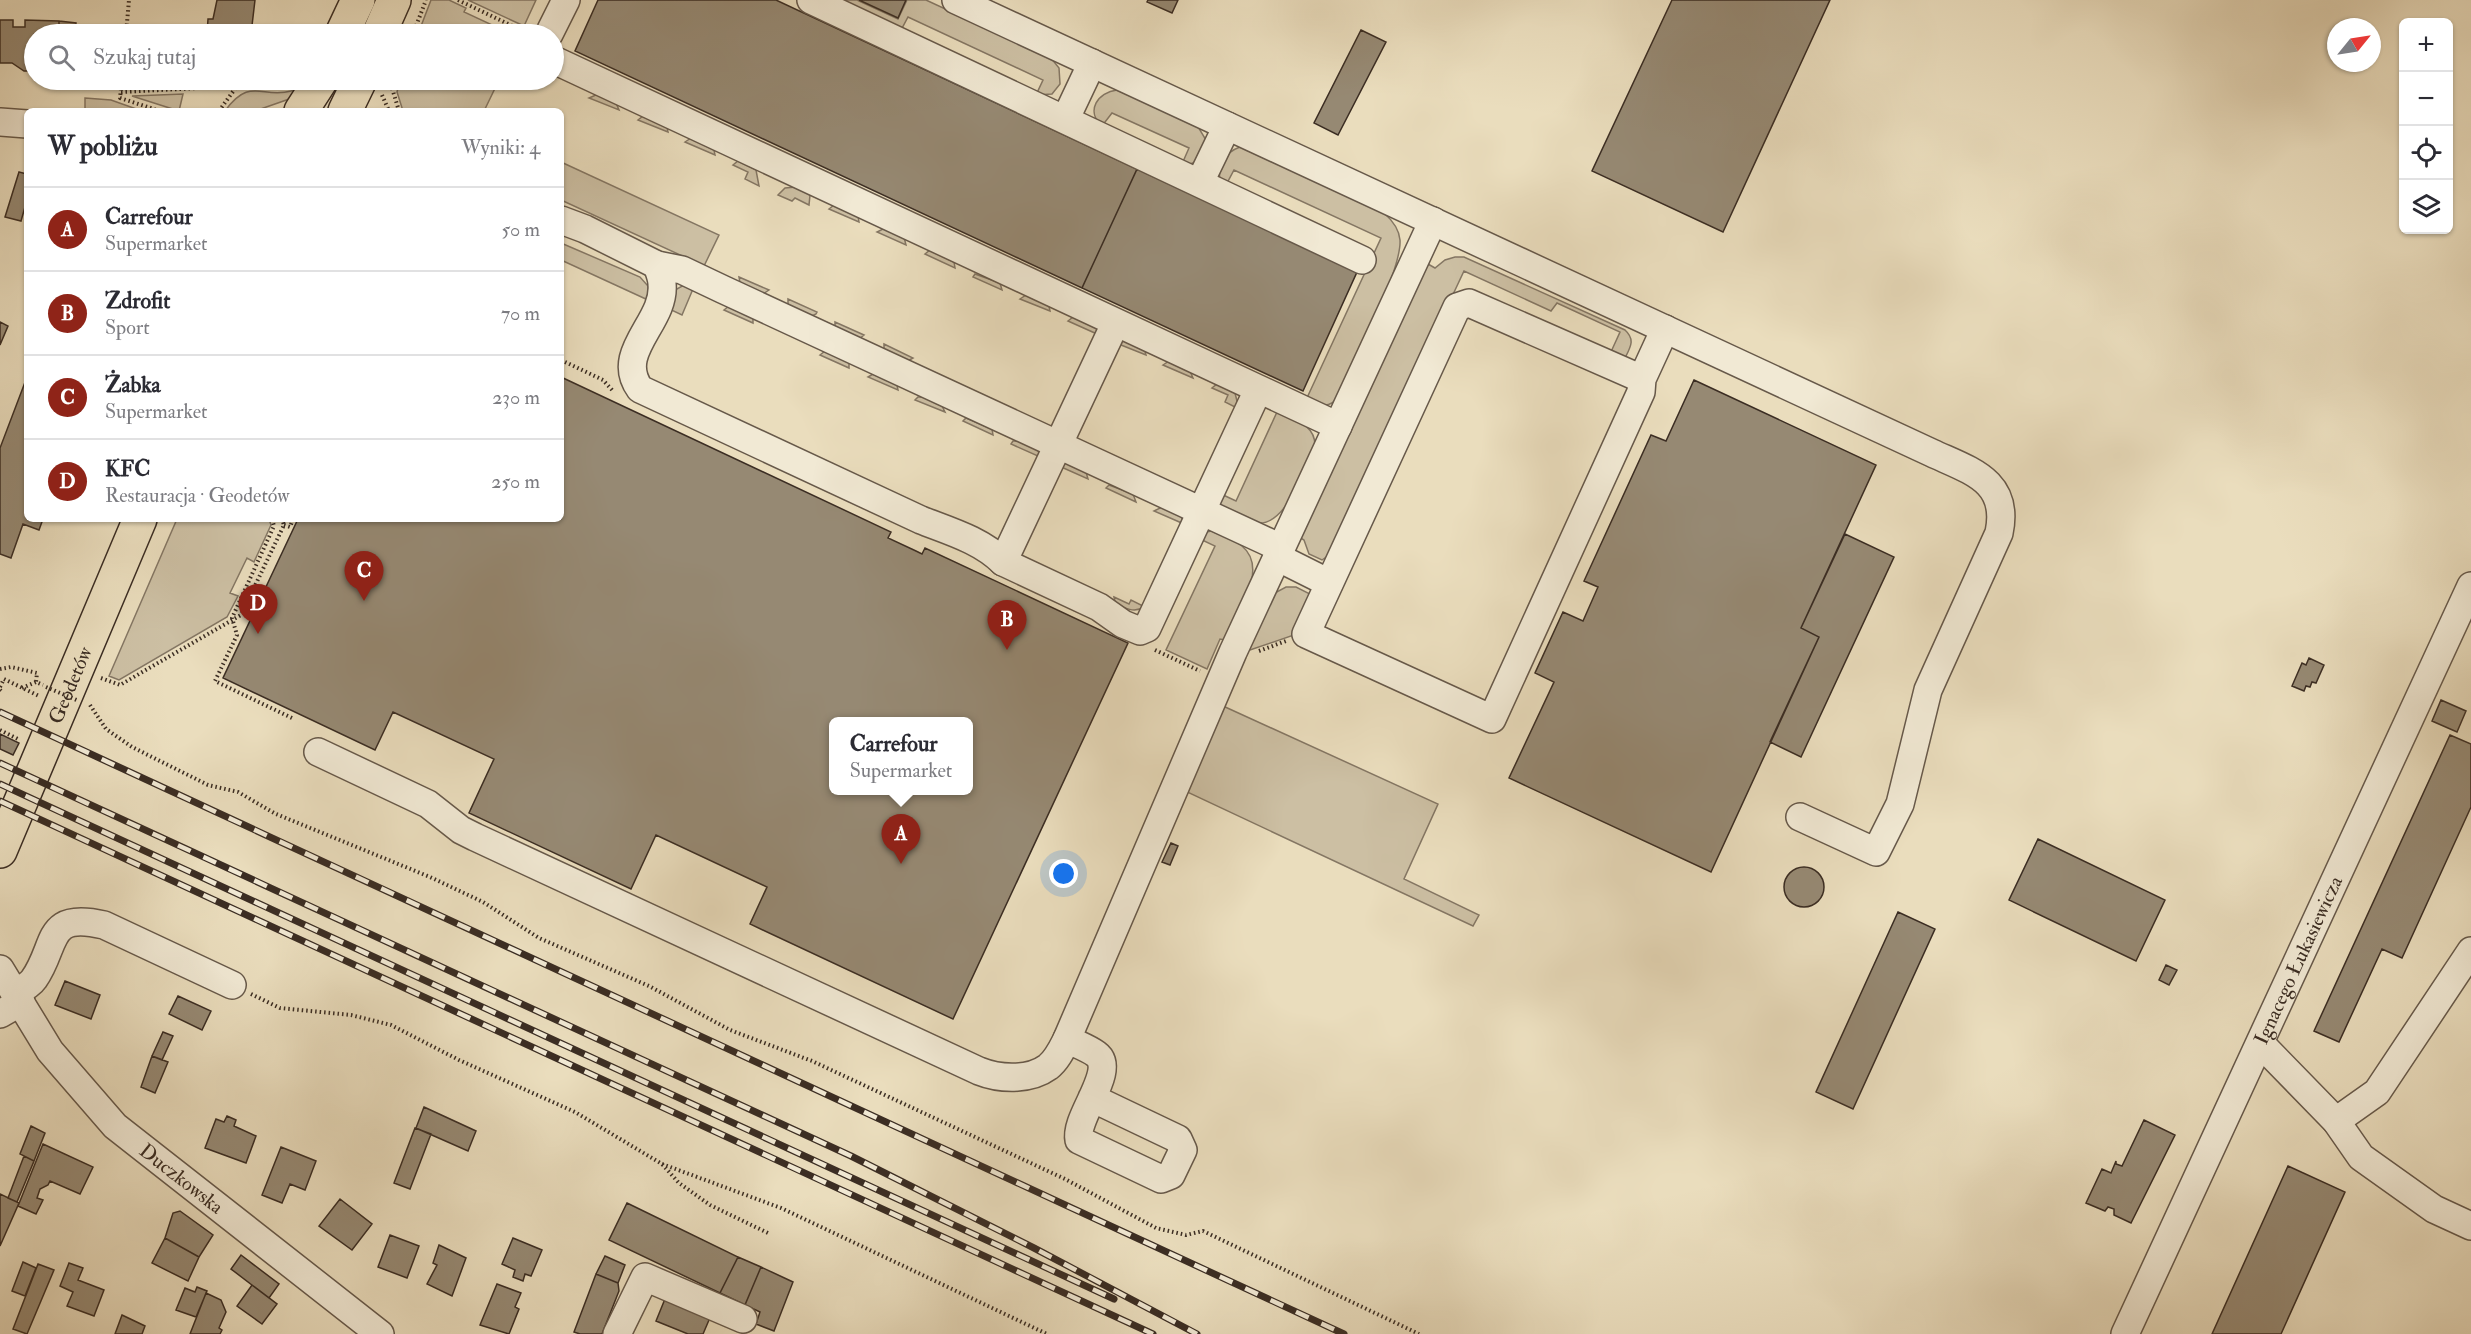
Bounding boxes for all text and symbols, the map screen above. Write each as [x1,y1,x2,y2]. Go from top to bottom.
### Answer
north arrow [2327,18,2381,72]
map controls [2399,18,2453,234]
button: + [2399,18,2453,72]
search box [24,24,564,90]
icon: search [45,41,78,74]
text: Szukaj tutaj [93,43,196,71]
button: − [2399,72,2453,126]
button: locate [2399,126,2453,180]
text: W pobliżu [48,131,158,163]
text: Wyniki: 4 [461,135,540,160]
button: layers [2399,180,2453,234]
text: Carrefour [105,203,193,231]
text: A [61,217,74,242]
text: 50 m [501,217,540,242]
text: Supermarket [105,231,208,256]
text: Zdrofit [105,287,170,315]
text: B [61,301,74,326]
text: 70 m [501,301,540,326]
text: Sport [105,315,150,340]
text: Żabka [105,371,161,399]
text: C [60,385,75,410]
text: 230 m [492,385,540,410]
text: Supermarket [105,399,208,424]
text: KFC [105,455,150,483]
text: D [59,469,76,494]
text: 250 m [491,469,540,494]
text: Restauracja · Geodetów [105,483,290,508]
pin: C [344,552,384,601]
pin: D [238,584,278,634]
pin: B [988,600,1026,650]
street label: Geodetów [43,642,98,728]
popup [829,717,973,795]
text: Carrefour [850,730,937,758]
text: Supermarket [850,758,952,783]
pin: A [882,814,920,864]
your location [1049,859,1078,888]
street label: Ignacego Łukasiewicza [2249,871,2349,1049]
street label: Duczkowska [134,1138,229,1220]

